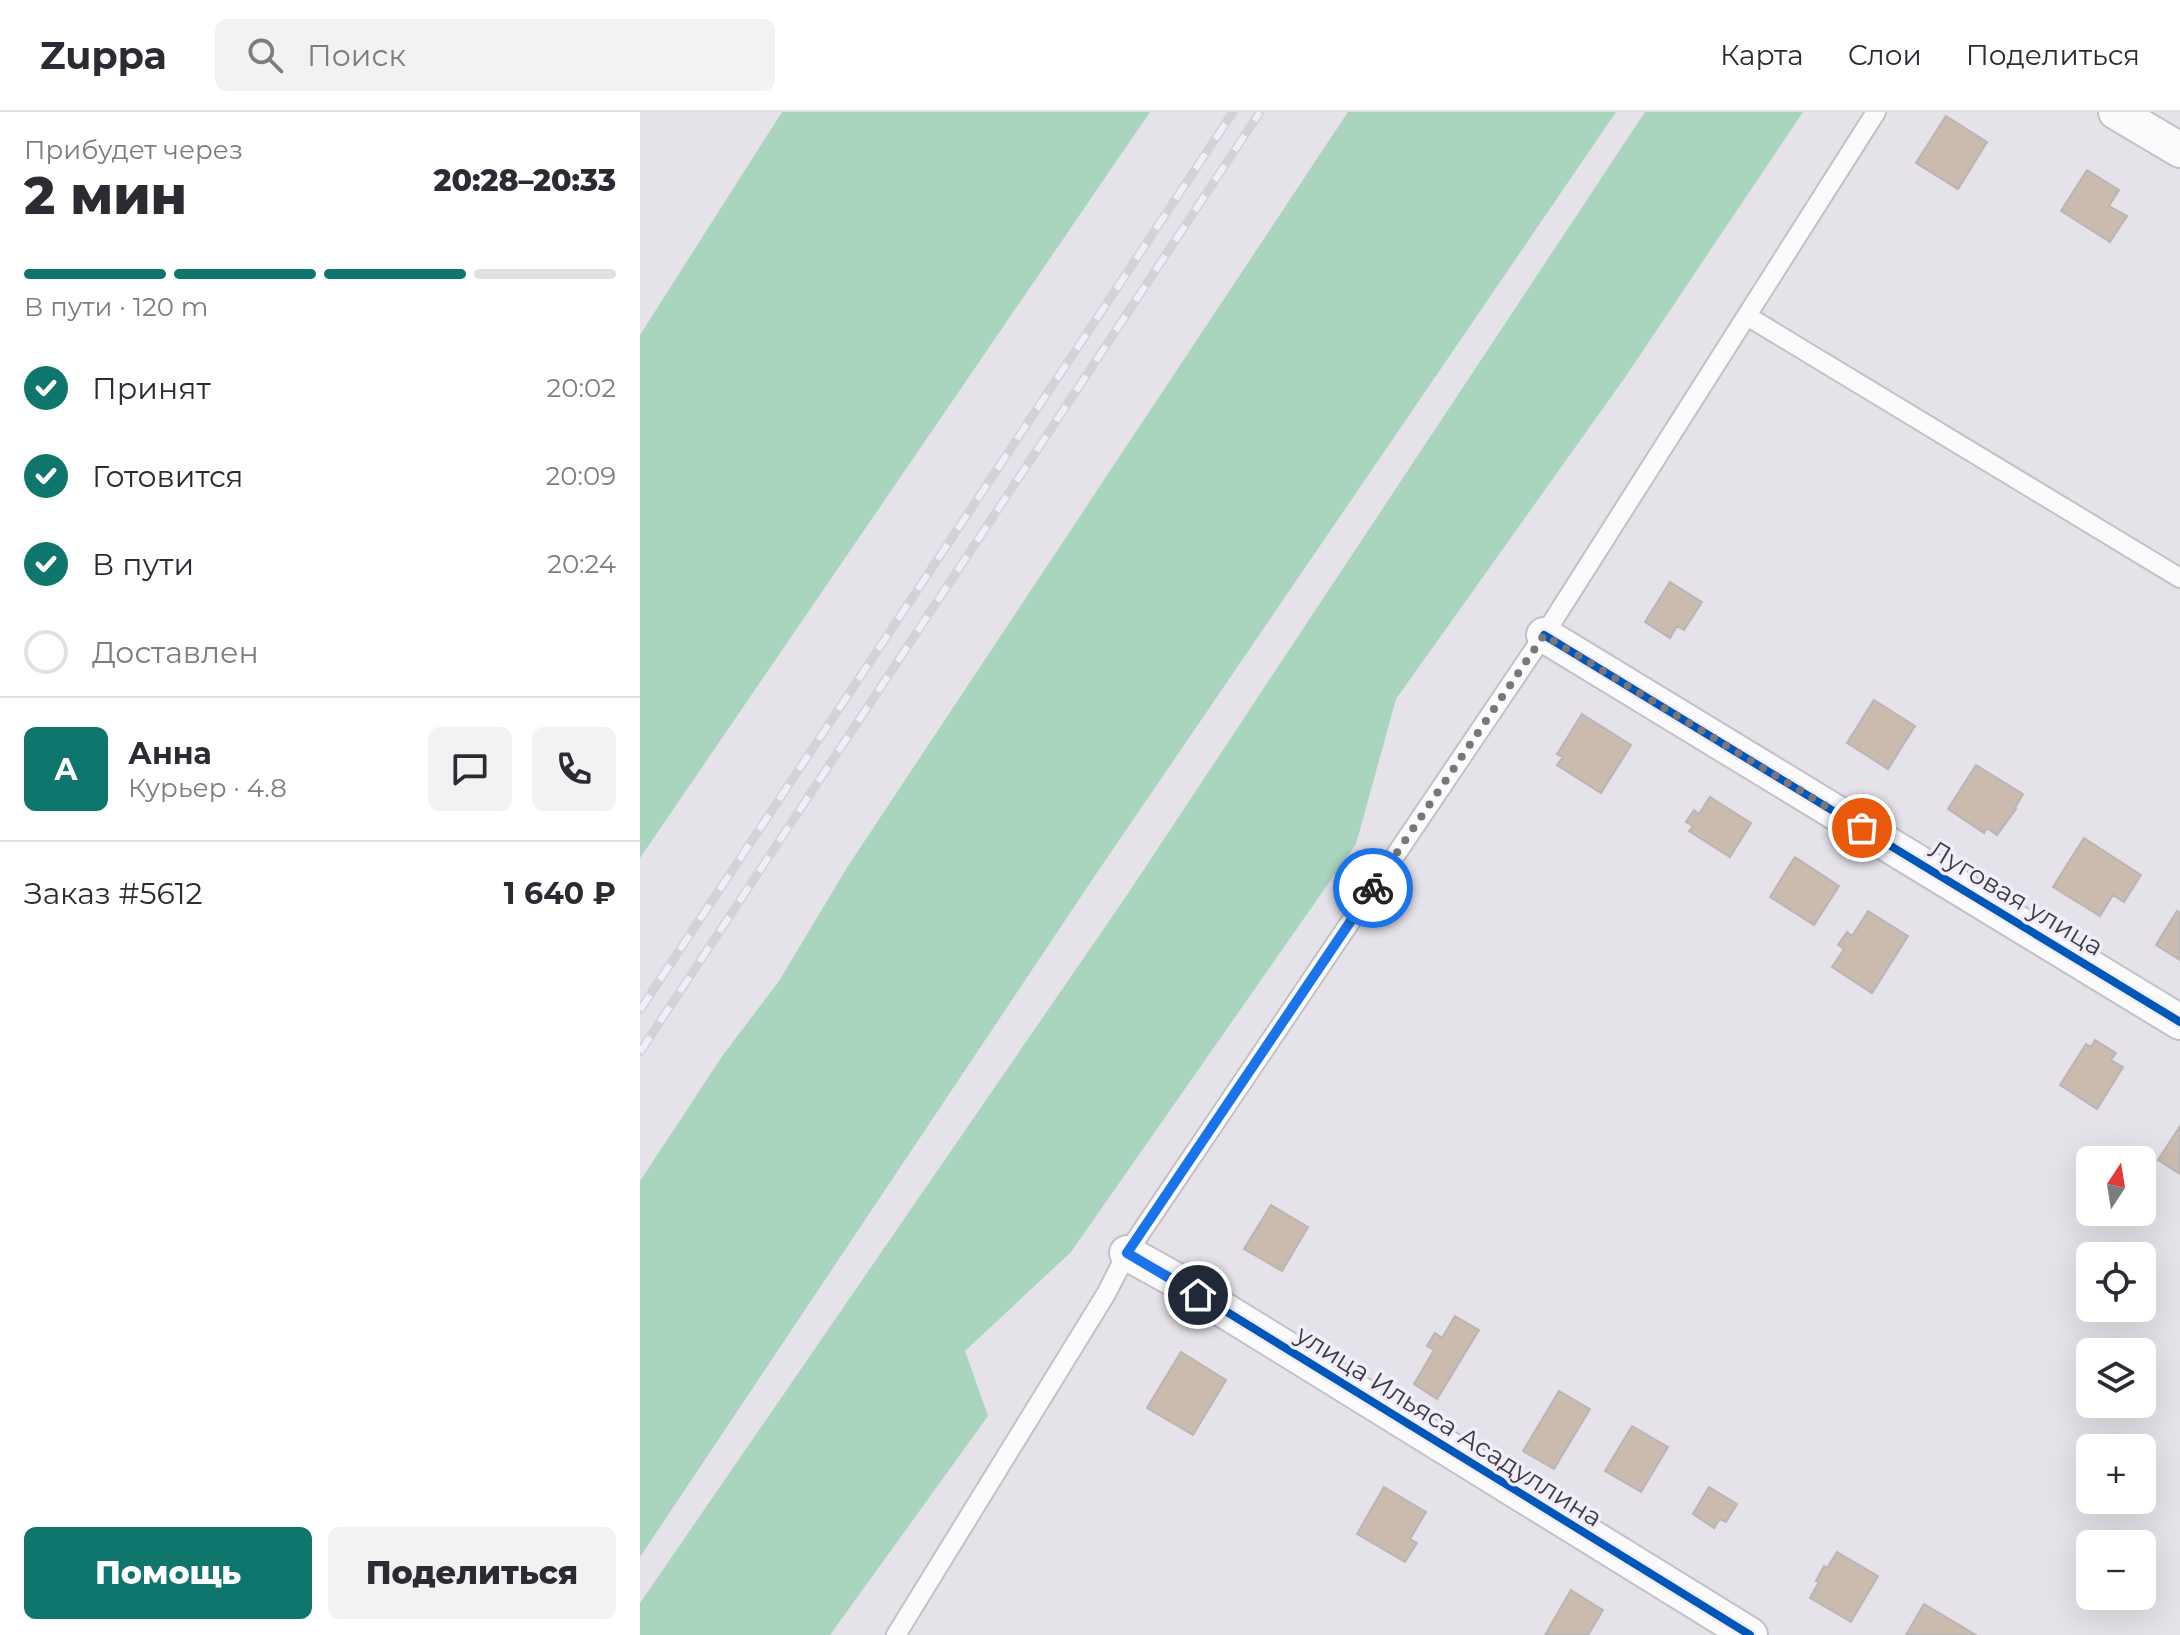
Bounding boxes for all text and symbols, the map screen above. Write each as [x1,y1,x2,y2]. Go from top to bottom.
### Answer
search box [215,19,775,91]
text: Zuppa [40,32,167,79]
icon: search [243,33,287,77]
text: Поиск [307,37,406,74]
text: Карта [1720,38,1804,72]
text: Слои [1848,38,1922,72]
text: Поделиться [1966,38,2140,72]
text: Прибудет через [24,134,243,166]
text: 20:28–20:33 [433,162,616,199]
text: 2 мин [24,164,187,227]
text: В пути · 120 m [24,291,208,323]
icon: check [24,366,68,410]
text: Принят [92,370,211,407]
text: 20:02 [547,372,616,404]
icon: check [24,454,68,498]
text: Готовится [92,458,244,495]
text: 20:09 [546,460,616,492]
icon: check [24,542,68,586]
text: В пути [92,546,194,583]
text: 20:24 [547,548,616,580]
text: Доставлен [92,634,259,671]
button: chat [428,727,512,811]
button: phone [532,727,616,811]
text: Анна [128,735,212,772]
text: А [54,751,78,788]
text: Курьер · 4.8 [128,772,287,804]
pin [1828,794,1896,862]
icon: bag [1840,806,1884,850]
street label: Луговая улица [1923,833,2109,963]
courier [1333,848,1413,928]
icon: bike [1351,866,1395,910]
text: Заказ #5612 [24,875,203,912]
text: 1 640 ₽ [504,875,616,912]
north arrow [2076,1146,2156,1226]
map controls [2076,1146,2156,1610]
button: locate [2076,1242,2156,1322]
pin [1164,1261,1232,1329]
icon: home [1176,1273,1220,1317]
street label: улица Ильяса Асадуллина [1289,1318,1608,1534]
button: layers [2076,1338,2156,1418]
button: + [2076,1434,2156,1514]
button: Помощь [24,1527,312,1619]
button: Поделиться [328,1527,616,1619]
button: − [2076,1530,2156,1610]

